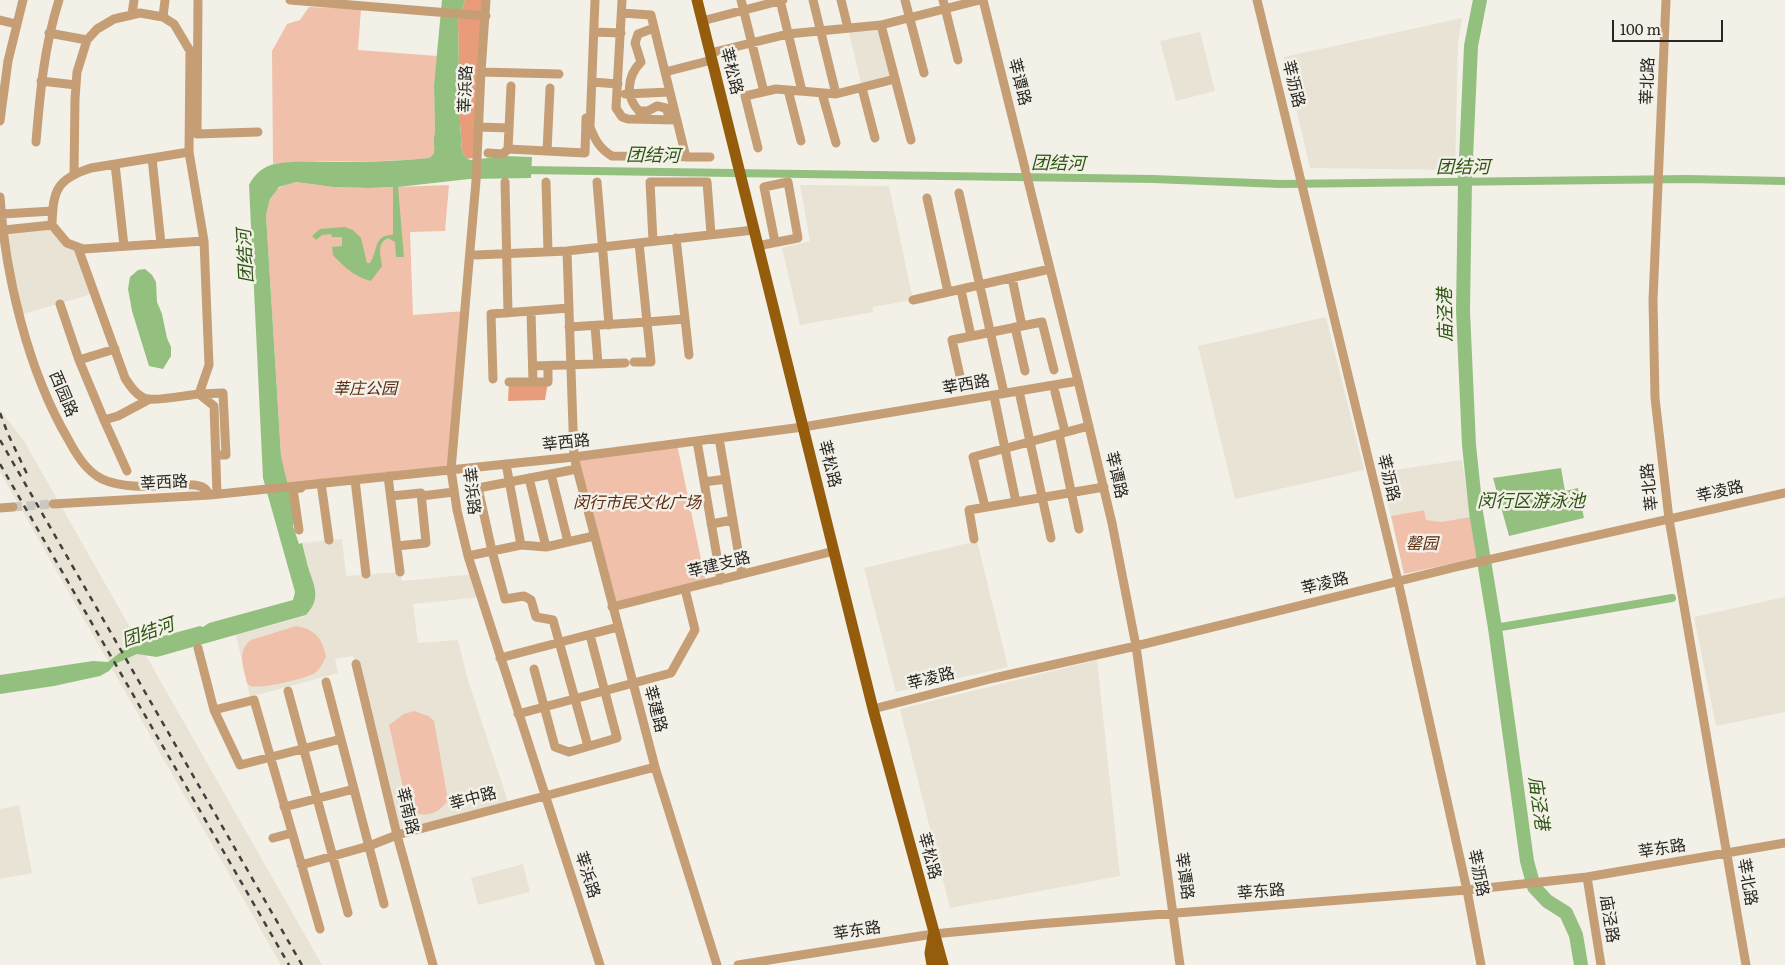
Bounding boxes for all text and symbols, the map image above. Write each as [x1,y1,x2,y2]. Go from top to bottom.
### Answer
scale bar [1615,10,1726,42]
text: 100 m [1620,17,1661,40]
street label: 莘松路 [716,45,746,97]
street label: 莘谭路 [1004,56,1034,108]
street label: 莘北路 [1638,57,1658,105]
street label: 莘沥路 [1278,58,1308,110]
street label: 莘浜路 [456,65,476,113]
water label: 团结河 [626,145,680,167]
water label: 团结河 [1031,153,1085,175]
water label: 团结河 [1436,157,1490,179]
water label: 团结河 [234,228,258,284]
water label: 庙泾港 [1435,288,1457,342]
street label: 西园路 [45,368,81,420]
street label: 莘西路 [941,371,991,399]
park label: 莘庄公园 [333,379,397,399]
street label: 莘西路 [541,431,591,455]
street label: 莘松路 [814,438,844,490]
street label: 莘谭路 [1101,449,1131,501]
street label: 莘沥路 [1373,452,1403,504]
street label: 莘北路 [1638,462,1662,512]
street label: 莘浜路 [459,466,483,516]
street label: 莘西路 [140,472,188,494]
street label: 莘凌路 [1694,477,1746,507]
water label: 闵行区游泳池 [1477,491,1585,513]
park label: 闵行市民文化广场 [573,493,701,513]
park label: 罄园 [1406,534,1438,554]
street label: 莘建支路 [686,548,752,582]
street label: 莘凌路 [1299,569,1351,599]
water label: 团结河 [119,614,177,652]
street label: 莘凌路 [905,664,957,694]
street label: 莘建路 [640,683,670,735]
water label: 庙泾港 [1524,775,1552,831]
street label: 莘中路 [447,784,499,814]
street label: 莘南路 [392,785,422,837]
street label: 莘松路 [914,830,944,882]
street label: 莘东路 [1637,836,1687,862]
street label: 莘沥路 [1464,848,1492,898]
street label: 莘浜路 [570,849,604,901]
street label: 莘谭路 [1171,851,1197,901]
street label: 莘北路 [1733,857,1761,907]
street label: 莘东路 [1236,880,1286,904]
street label: 庙泾路 [1596,894,1622,944]
street label: 莘东路 [832,918,882,944]

